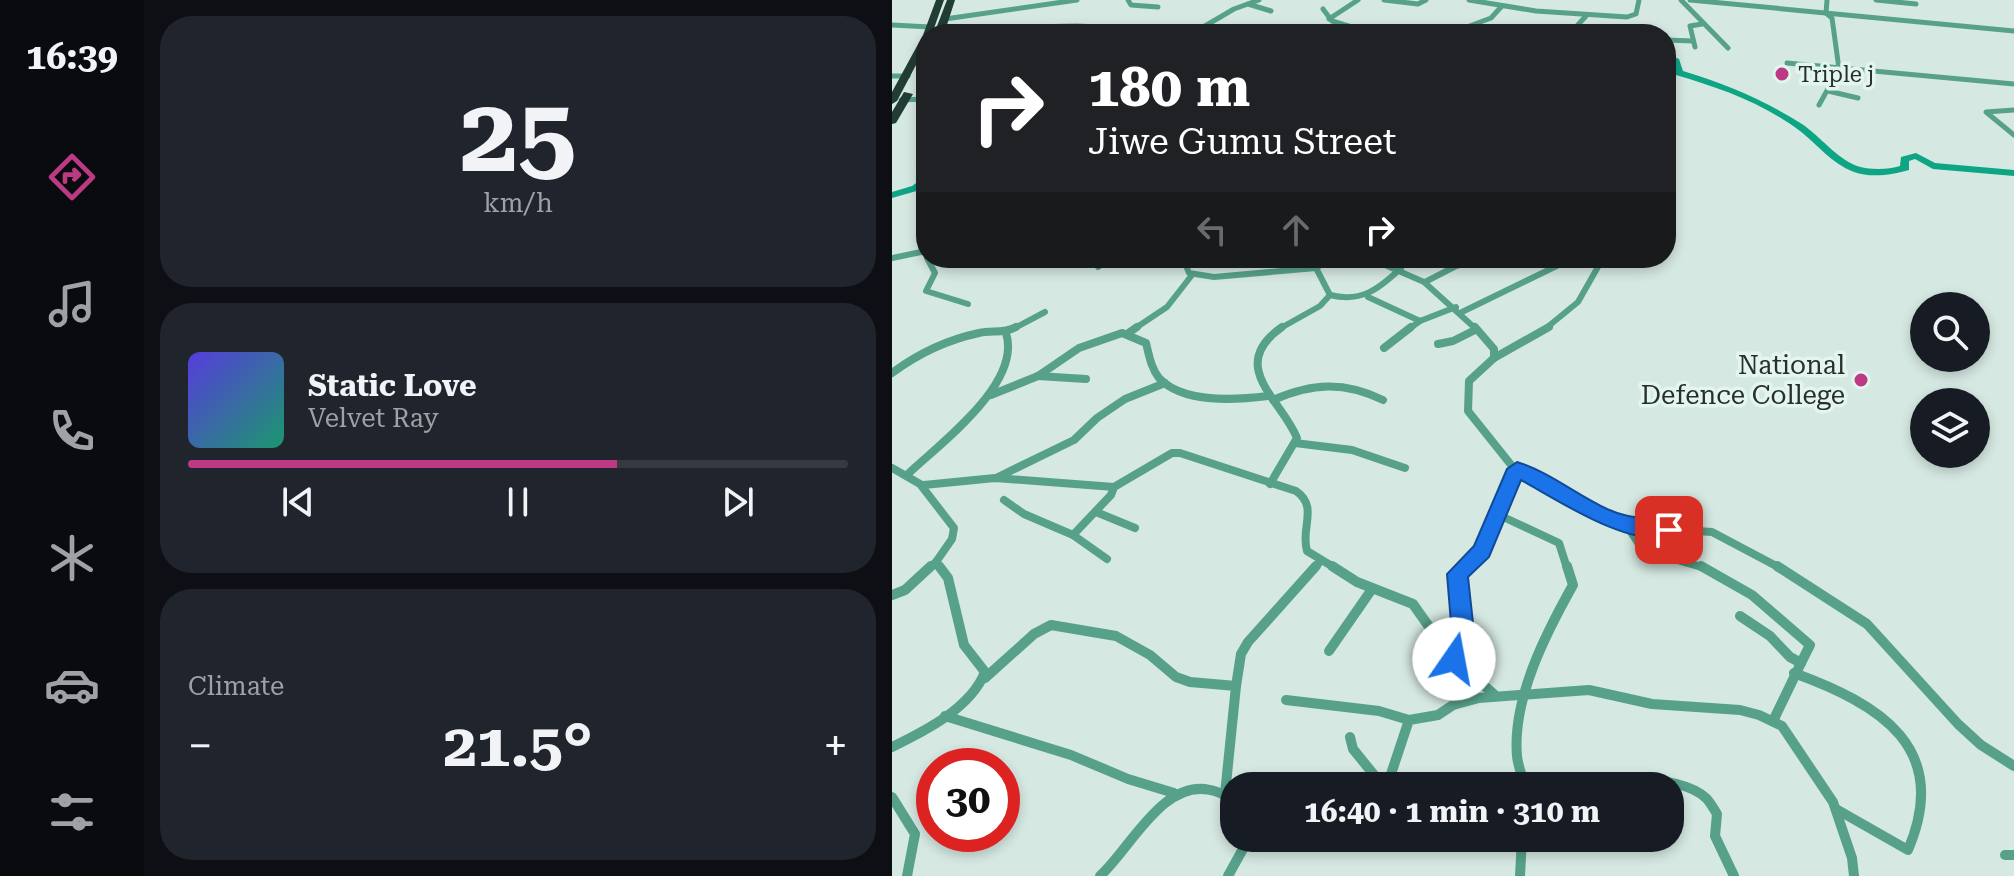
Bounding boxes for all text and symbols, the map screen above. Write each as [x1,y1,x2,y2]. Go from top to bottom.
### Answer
text: 16:39 [26,36,118,78]
text: 180 m [1088,54,1250,120]
icon: right [956,56,1060,160]
place label: Triple j [1798,62,1874,87]
marker: Triple j [1773,65,1791,83]
text: 25 [460,75,576,196]
text: Jiwe Gumu Street [1088,121,1396,163]
icon: directions [44,149,100,205]
text: km/h [483,188,553,218]
icon: left [1190,208,1234,252]
icon: ahead [1274,208,1318,252]
icon: right [1358,208,1402,252]
icon: music [44,276,100,332]
map controls [1910,292,1990,468]
button: search [1910,292,1990,372]
place label: National Defence College [1641,350,1845,410]
text: Static Love [308,368,477,403]
marker: National Defence College [1852,371,1870,389]
button: layers [1910,388,1990,468]
icon: phone [44,403,100,459]
text: Velvet Ray [308,403,439,433]
icon: previous [276,480,320,524]
icon: pause [496,480,540,524]
icon: next [716,480,760,524]
pin [1635,496,1703,564]
icon: arrive [1647,508,1691,552]
icon: climate [44,530,100,586]
position arrow [1412,617,1496,701]
icon: car [44,657,100,713]
text: Climate [188,671,284,701]
text: 21.5° [443,710,593,781]
text: − [188,720,213,772]
text: + [823,720,848,772]
speed limit sign: 30 [916,748,1020,852]
icon: filters [44,784,100,840]
text: 16:40 · 1 min · 310 m [1304,794,1600,829]

